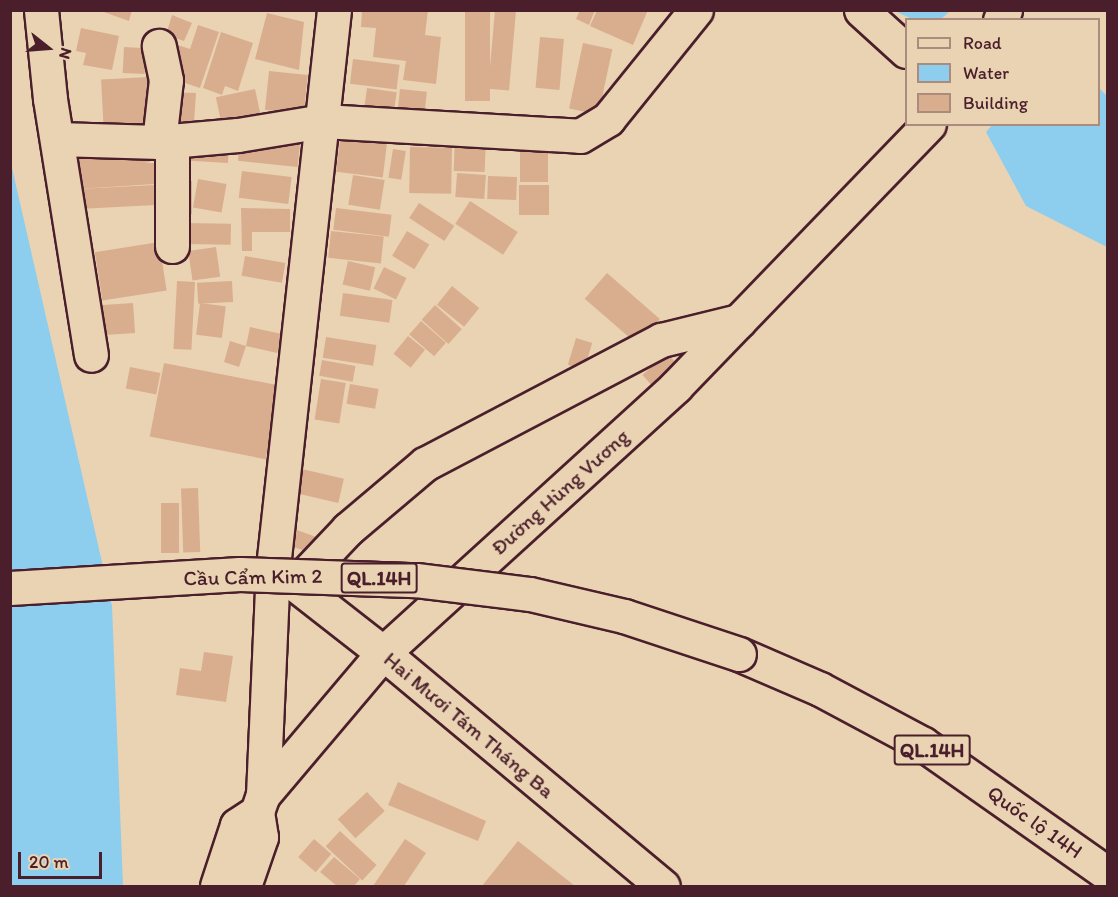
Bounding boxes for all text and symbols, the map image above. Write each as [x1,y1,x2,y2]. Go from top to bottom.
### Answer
north arrow [18,18,78,78]
legend [905,18,1100,126]
text: Road [963,32,1002,54]
text: N [55,45,76,61]
text: Water [963,62,1009,84]
text: Building [963,92,1028,114]
street label: Đường Hùng Vương [486,424,634,560]
road number: QL.14H [340,561,418,595]
street label: Cầu Cẩm Kim 2 [183,563,323,591]
street label: Hai Mươi Tám Tháng Ba [379,647,559,803]
road number: QL.14H [893,733,971,767]
street label: Quốc lộ 14H [983,780,1087,864]
scale bar [21,840,105,878]
text: 20 m [29,851,69,873]

